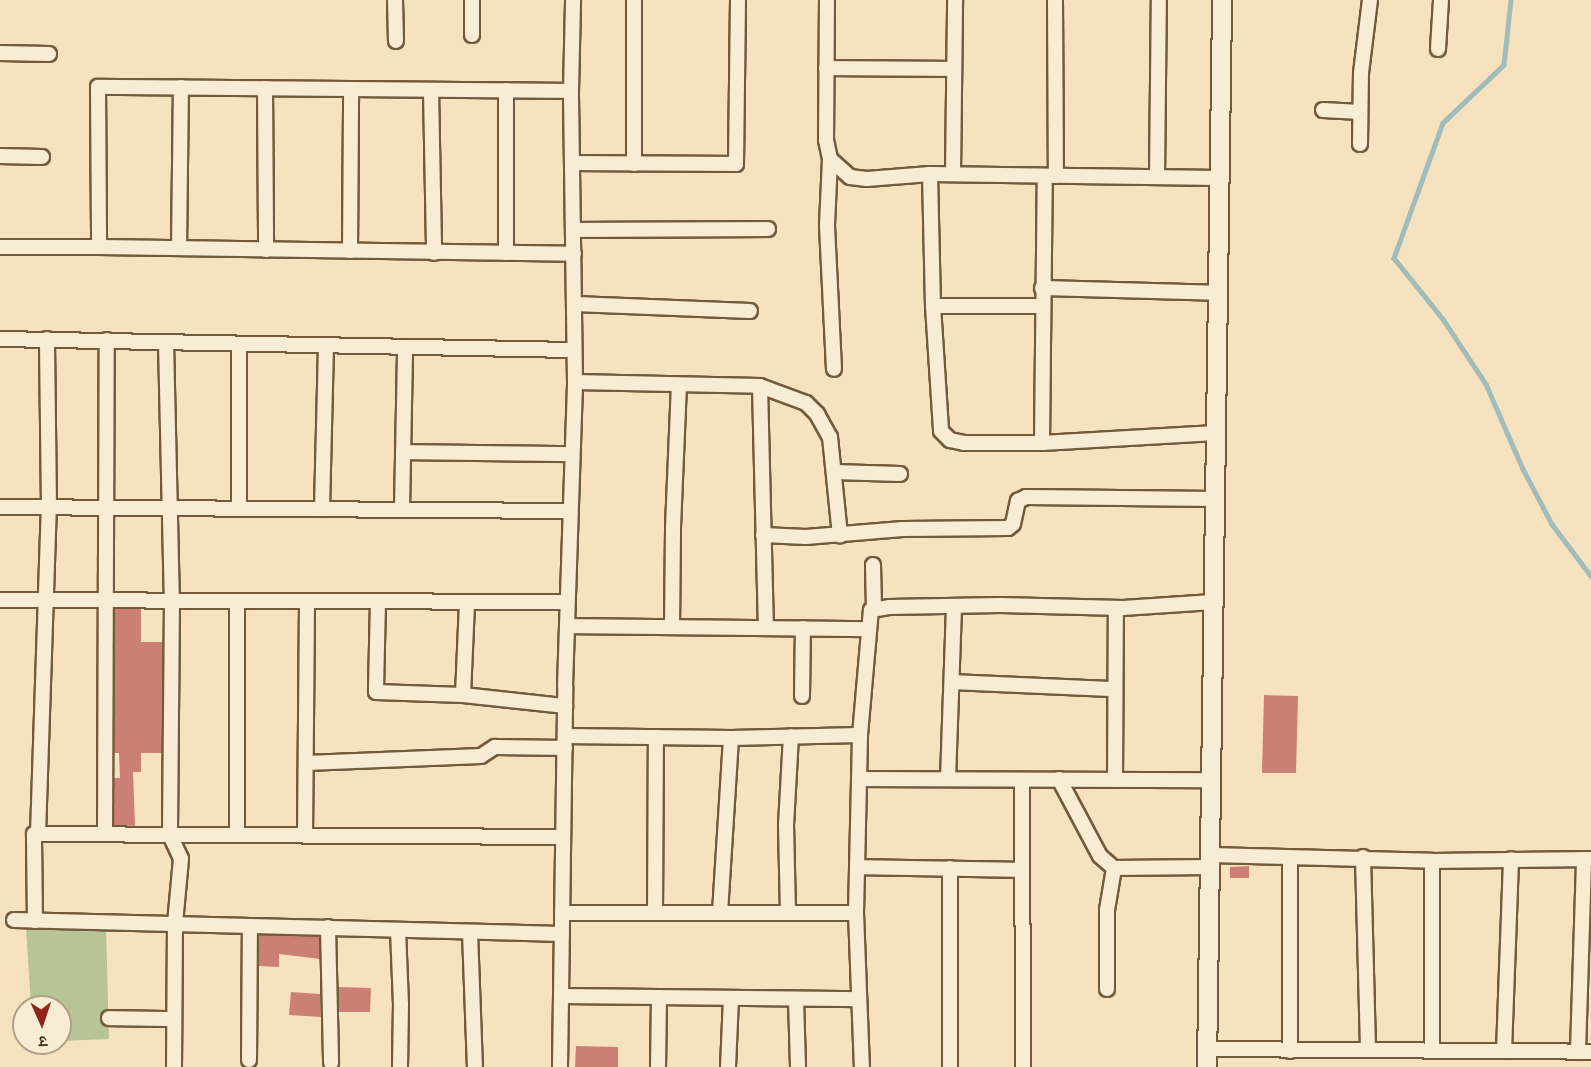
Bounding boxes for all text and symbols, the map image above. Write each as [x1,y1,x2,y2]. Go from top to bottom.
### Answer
north arrow [12,995,72,1055]
text: उ [38,1031,47,1051]

